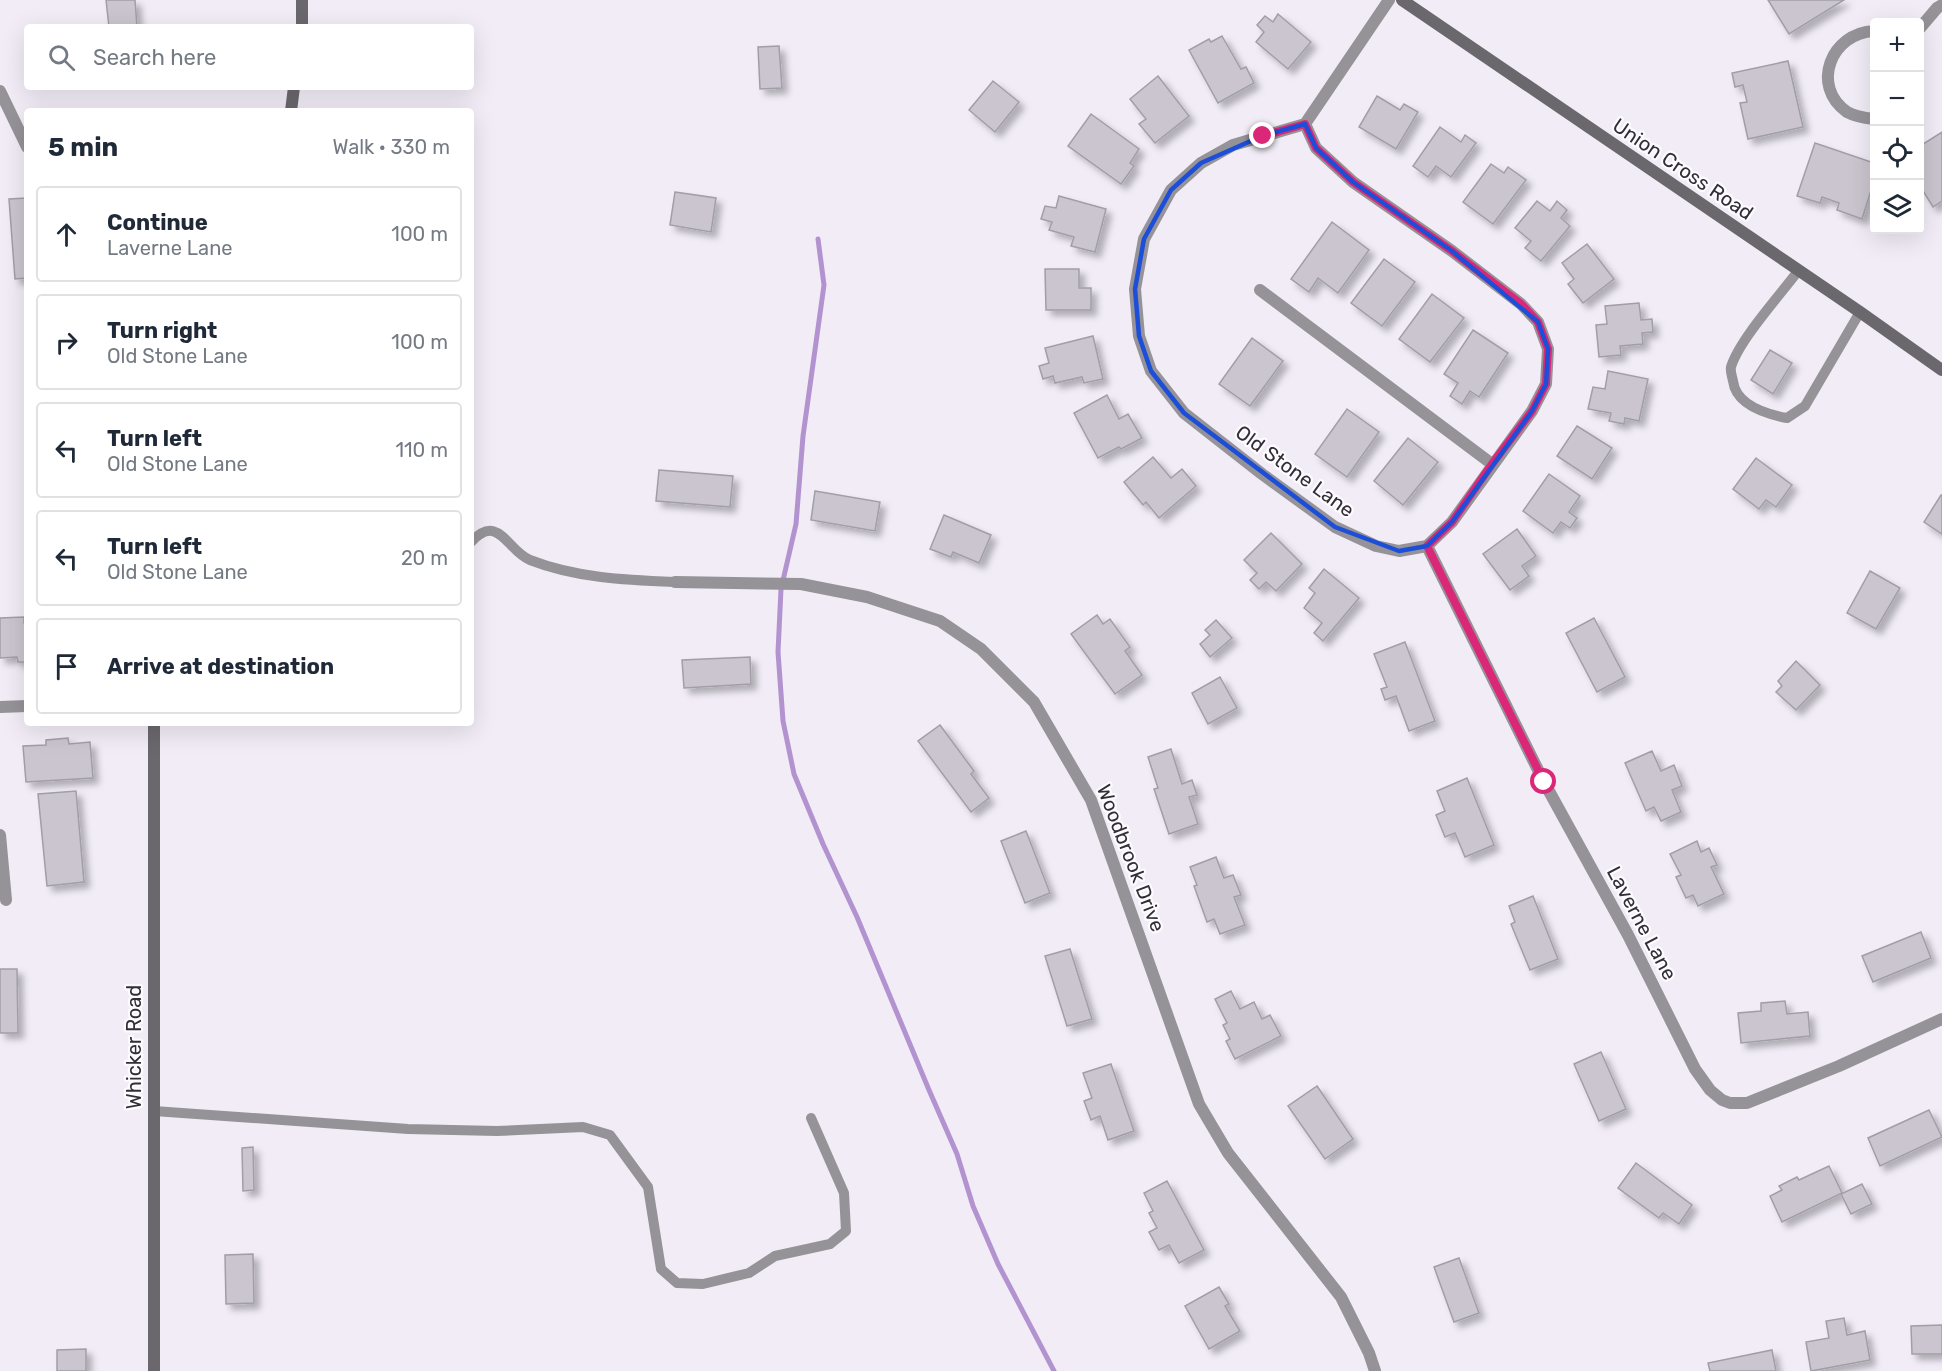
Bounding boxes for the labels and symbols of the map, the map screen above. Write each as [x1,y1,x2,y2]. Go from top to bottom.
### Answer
street label: Union Cross Road [1608,113,1758,225]
route end [1249,122,1275,148]
street label: Old Stone Lane [1231,420,1359,522]
route start [1530,768,1556,794]
street label: Woodbrook Drive [1092,781,1170,935]
street label: Laverne Lane [1602,862,1682,984]
street label: Whicker Road [122,985,146,1109]

